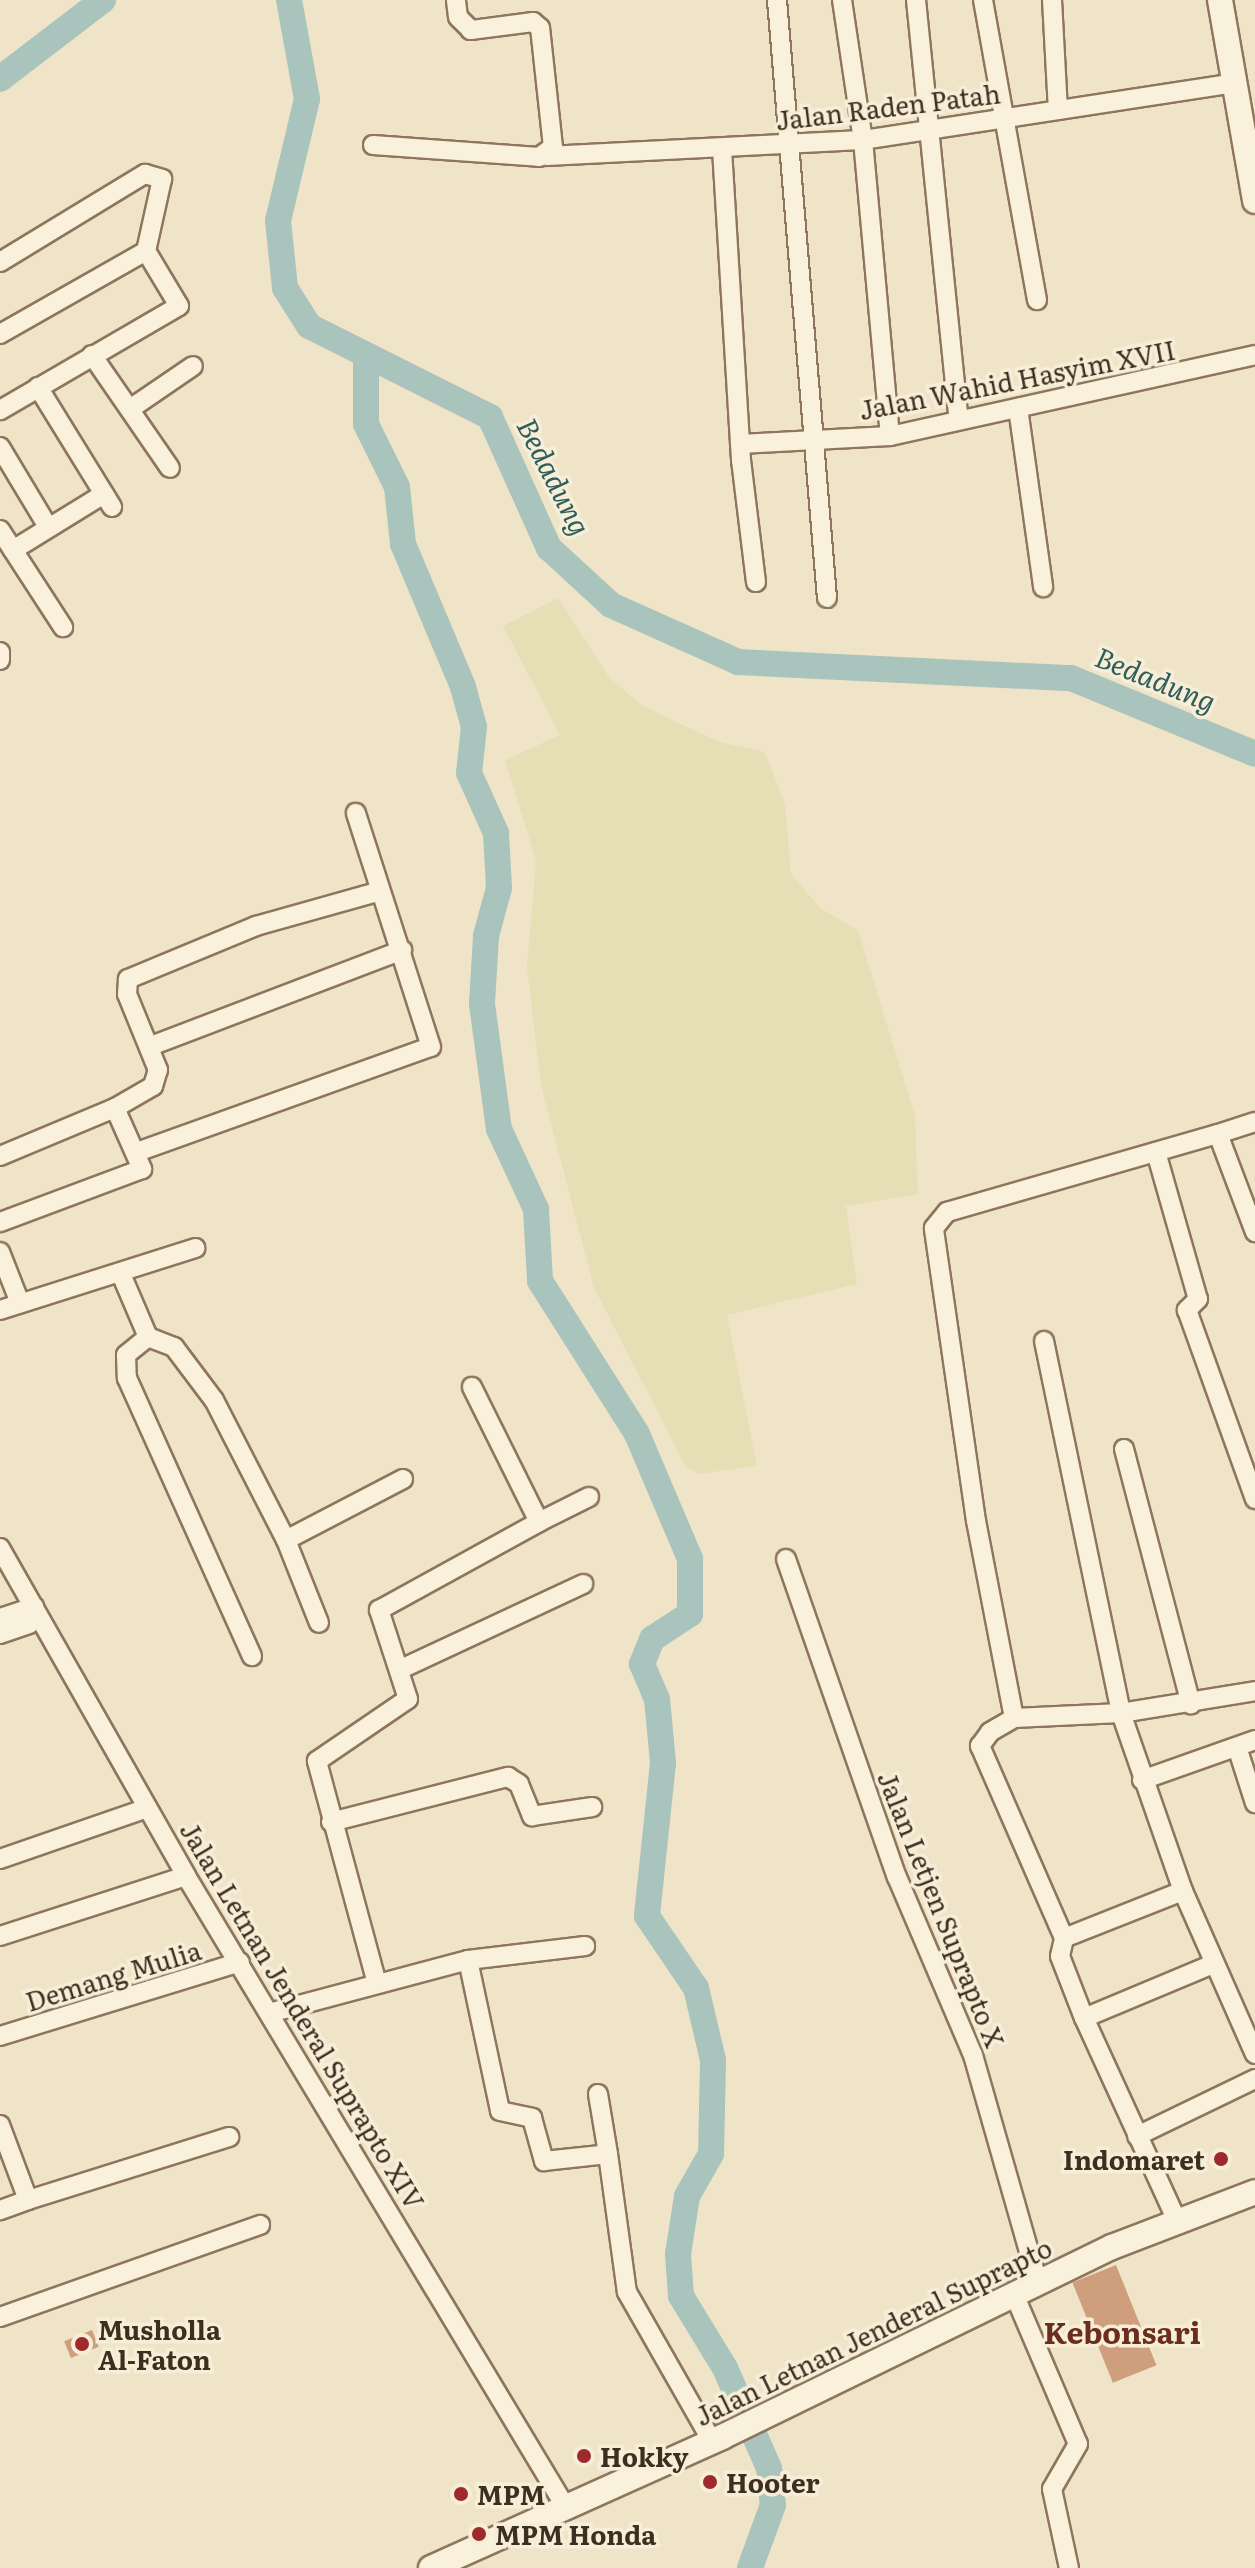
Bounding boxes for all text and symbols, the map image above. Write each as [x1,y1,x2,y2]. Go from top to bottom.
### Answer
street label: Jalan Raden Patah [774,77,1002,135]
street label: Jalan Wahid Hasyim XVII [856,333,1178,425]
water label: Bedadung [511,412,599,540]
water label: Bedadung [1091,639,1221,717]
street label: Jalan Letjen Suprapto X [872,1767,1012,2051]
street label: Jalan Letnan Jenderal Suprapto XIV [175,1816,431,2214]
street label: Demang Mulia [22,1934,204,2016]
place label: Indomaret [1063,2143,1205,2175]
marker: Indomaret [1212,2150,1230,2168]
street label: Jalan Letnan Jenderal Suprapto [690,2231,1056,2431]
place label: Musholla Al-Faton [98,2313,221,2374]
district label: Kebonsari [1043,2313,1201,2349]
marker: Musholla Al-Faton [73,2335,91,2353]
place label: Hokky [600,2440,688,2472]
marker: Hokky [575,2447,593,2465]
place label: Hooter [726,2466,820,2498]
marker: Hooter [701,2473,719,2491]
place label: MPM [477,2478,545,2510]
marker: MPM [452,2485,470,2503]
place label: MPM Honda [495,2518,656,2550]
marker: MPM Honda [470,2525,488,2543]

